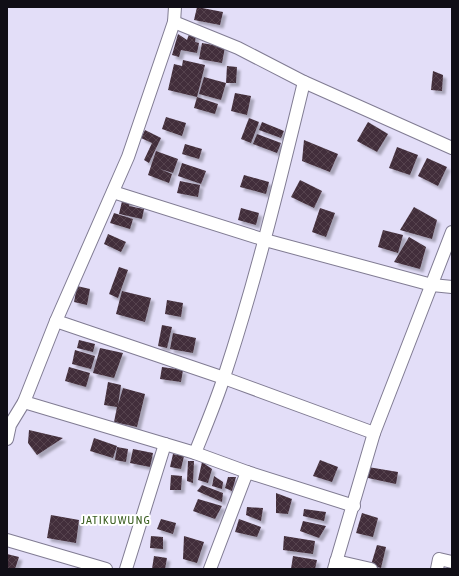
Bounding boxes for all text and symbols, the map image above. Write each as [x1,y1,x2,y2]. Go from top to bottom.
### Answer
district label: JATIKUWUNG [81,513,151,527]

